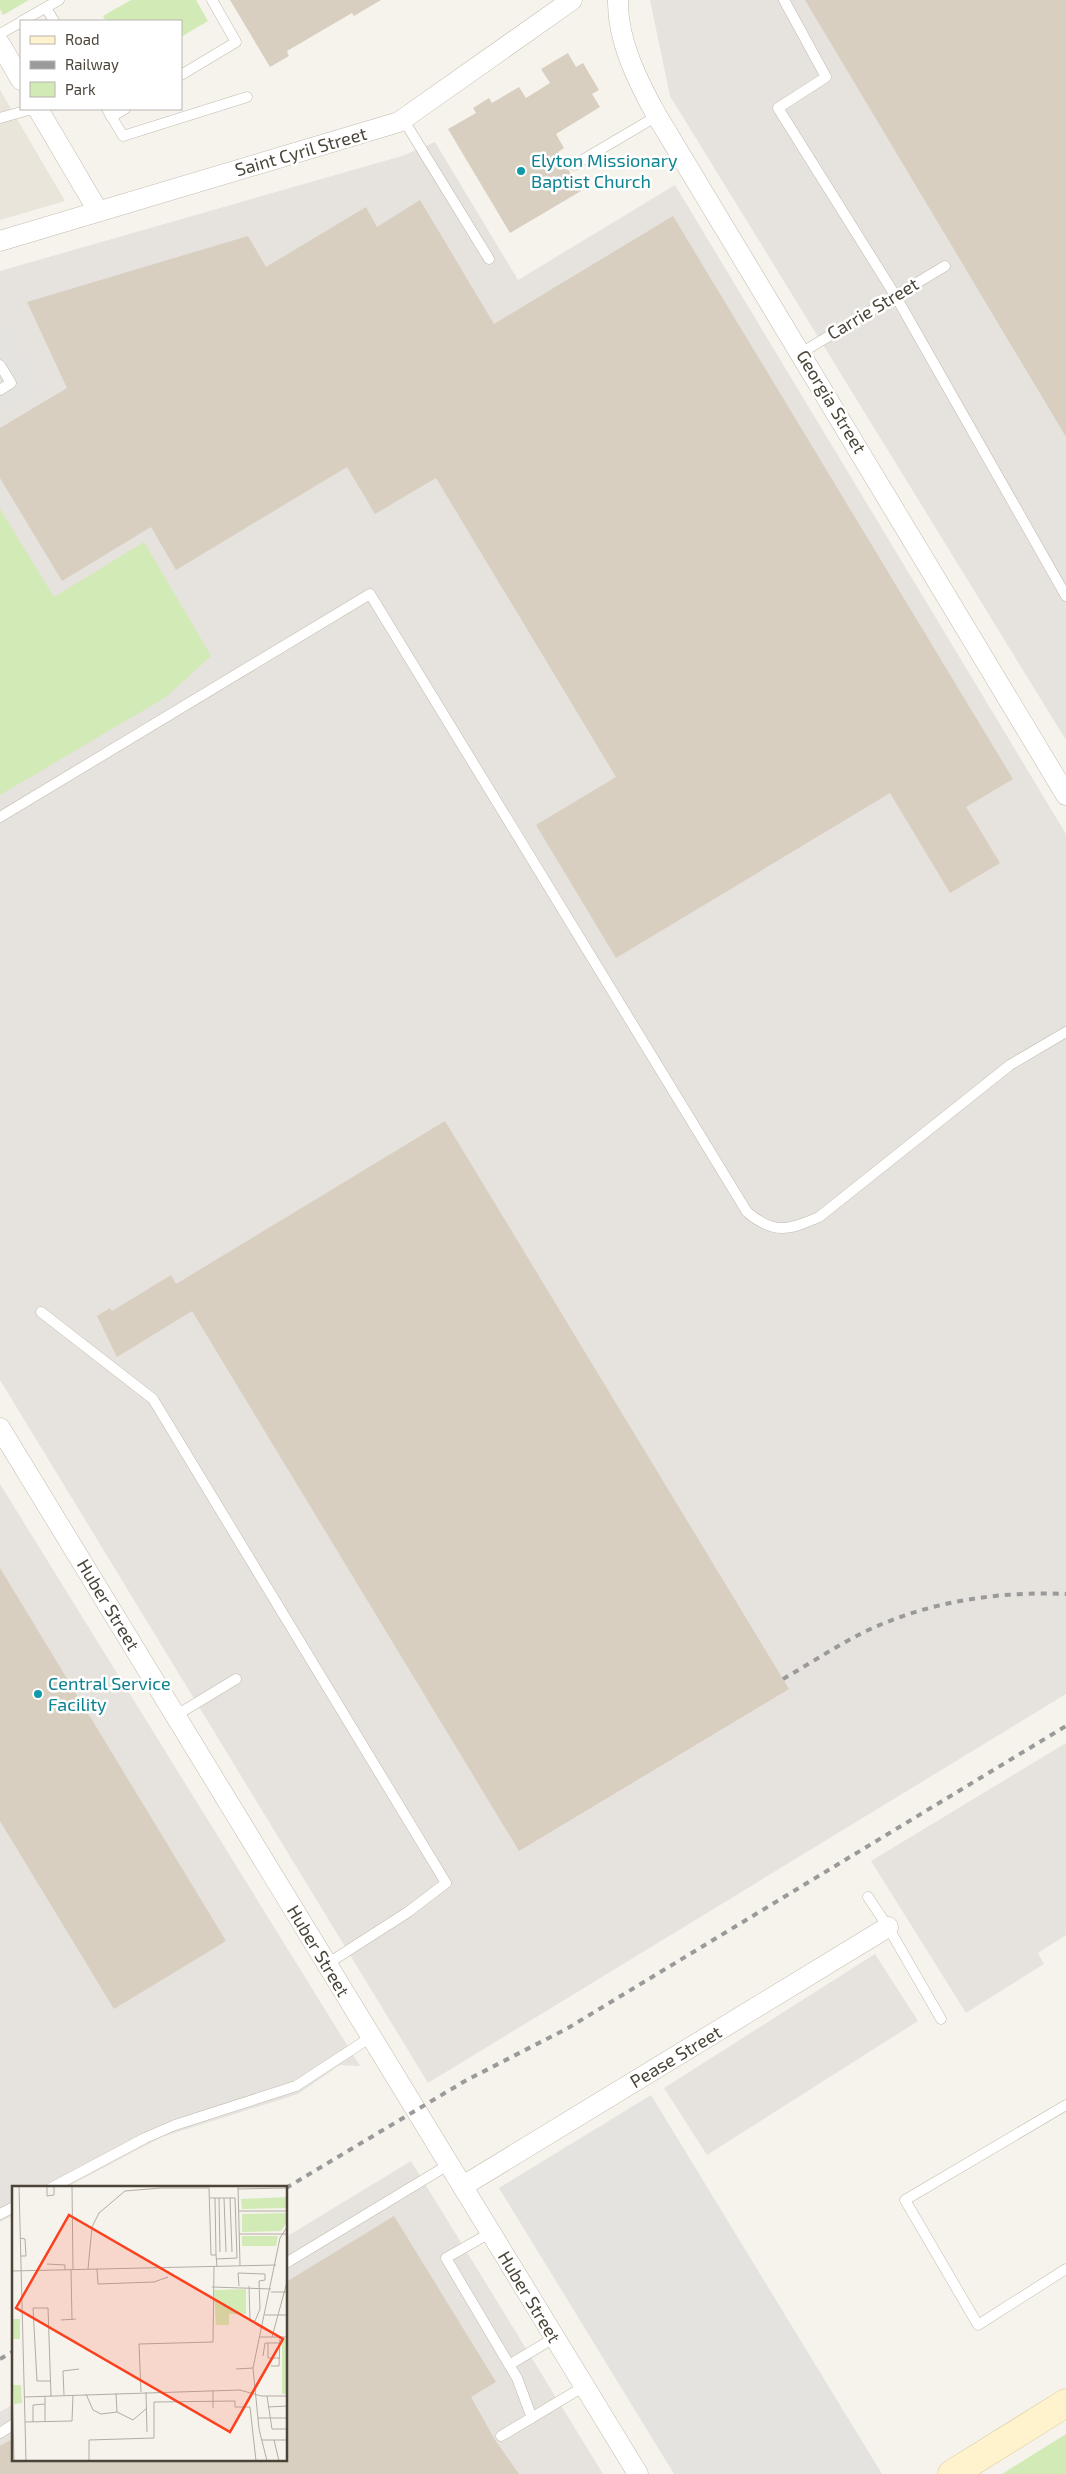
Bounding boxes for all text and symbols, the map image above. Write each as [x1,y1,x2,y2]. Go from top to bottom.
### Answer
legend [20,20,182,110]
text: Road [65,30,100,48]
text: Railway [65,55,119,73]
text: Park [65,80,96,98]
street label: Saint Cyril Street [232,122,369,180]
place label: Elyton Missionary Baptist Church [531,149,678,192]
marker: Elyton Missionary Baptist Church [515,165,527,177]
street label: Carrie Street [823,272,922,344]
street label: Georgia Street [792,346,871,457]
street label: Huber Street [73,1555,145,1654]
place label: Central Service Facility [48,1672,171,1715]
marker: Central Service Facility [32,1688,44,1700]
street label: Huber Street [283,1901,355,2000]
street label: Pease Street [626,2020,725,2092]
inset map [12,2186,288,2462]
street label: Huber Street [494,2247,566,2346]

